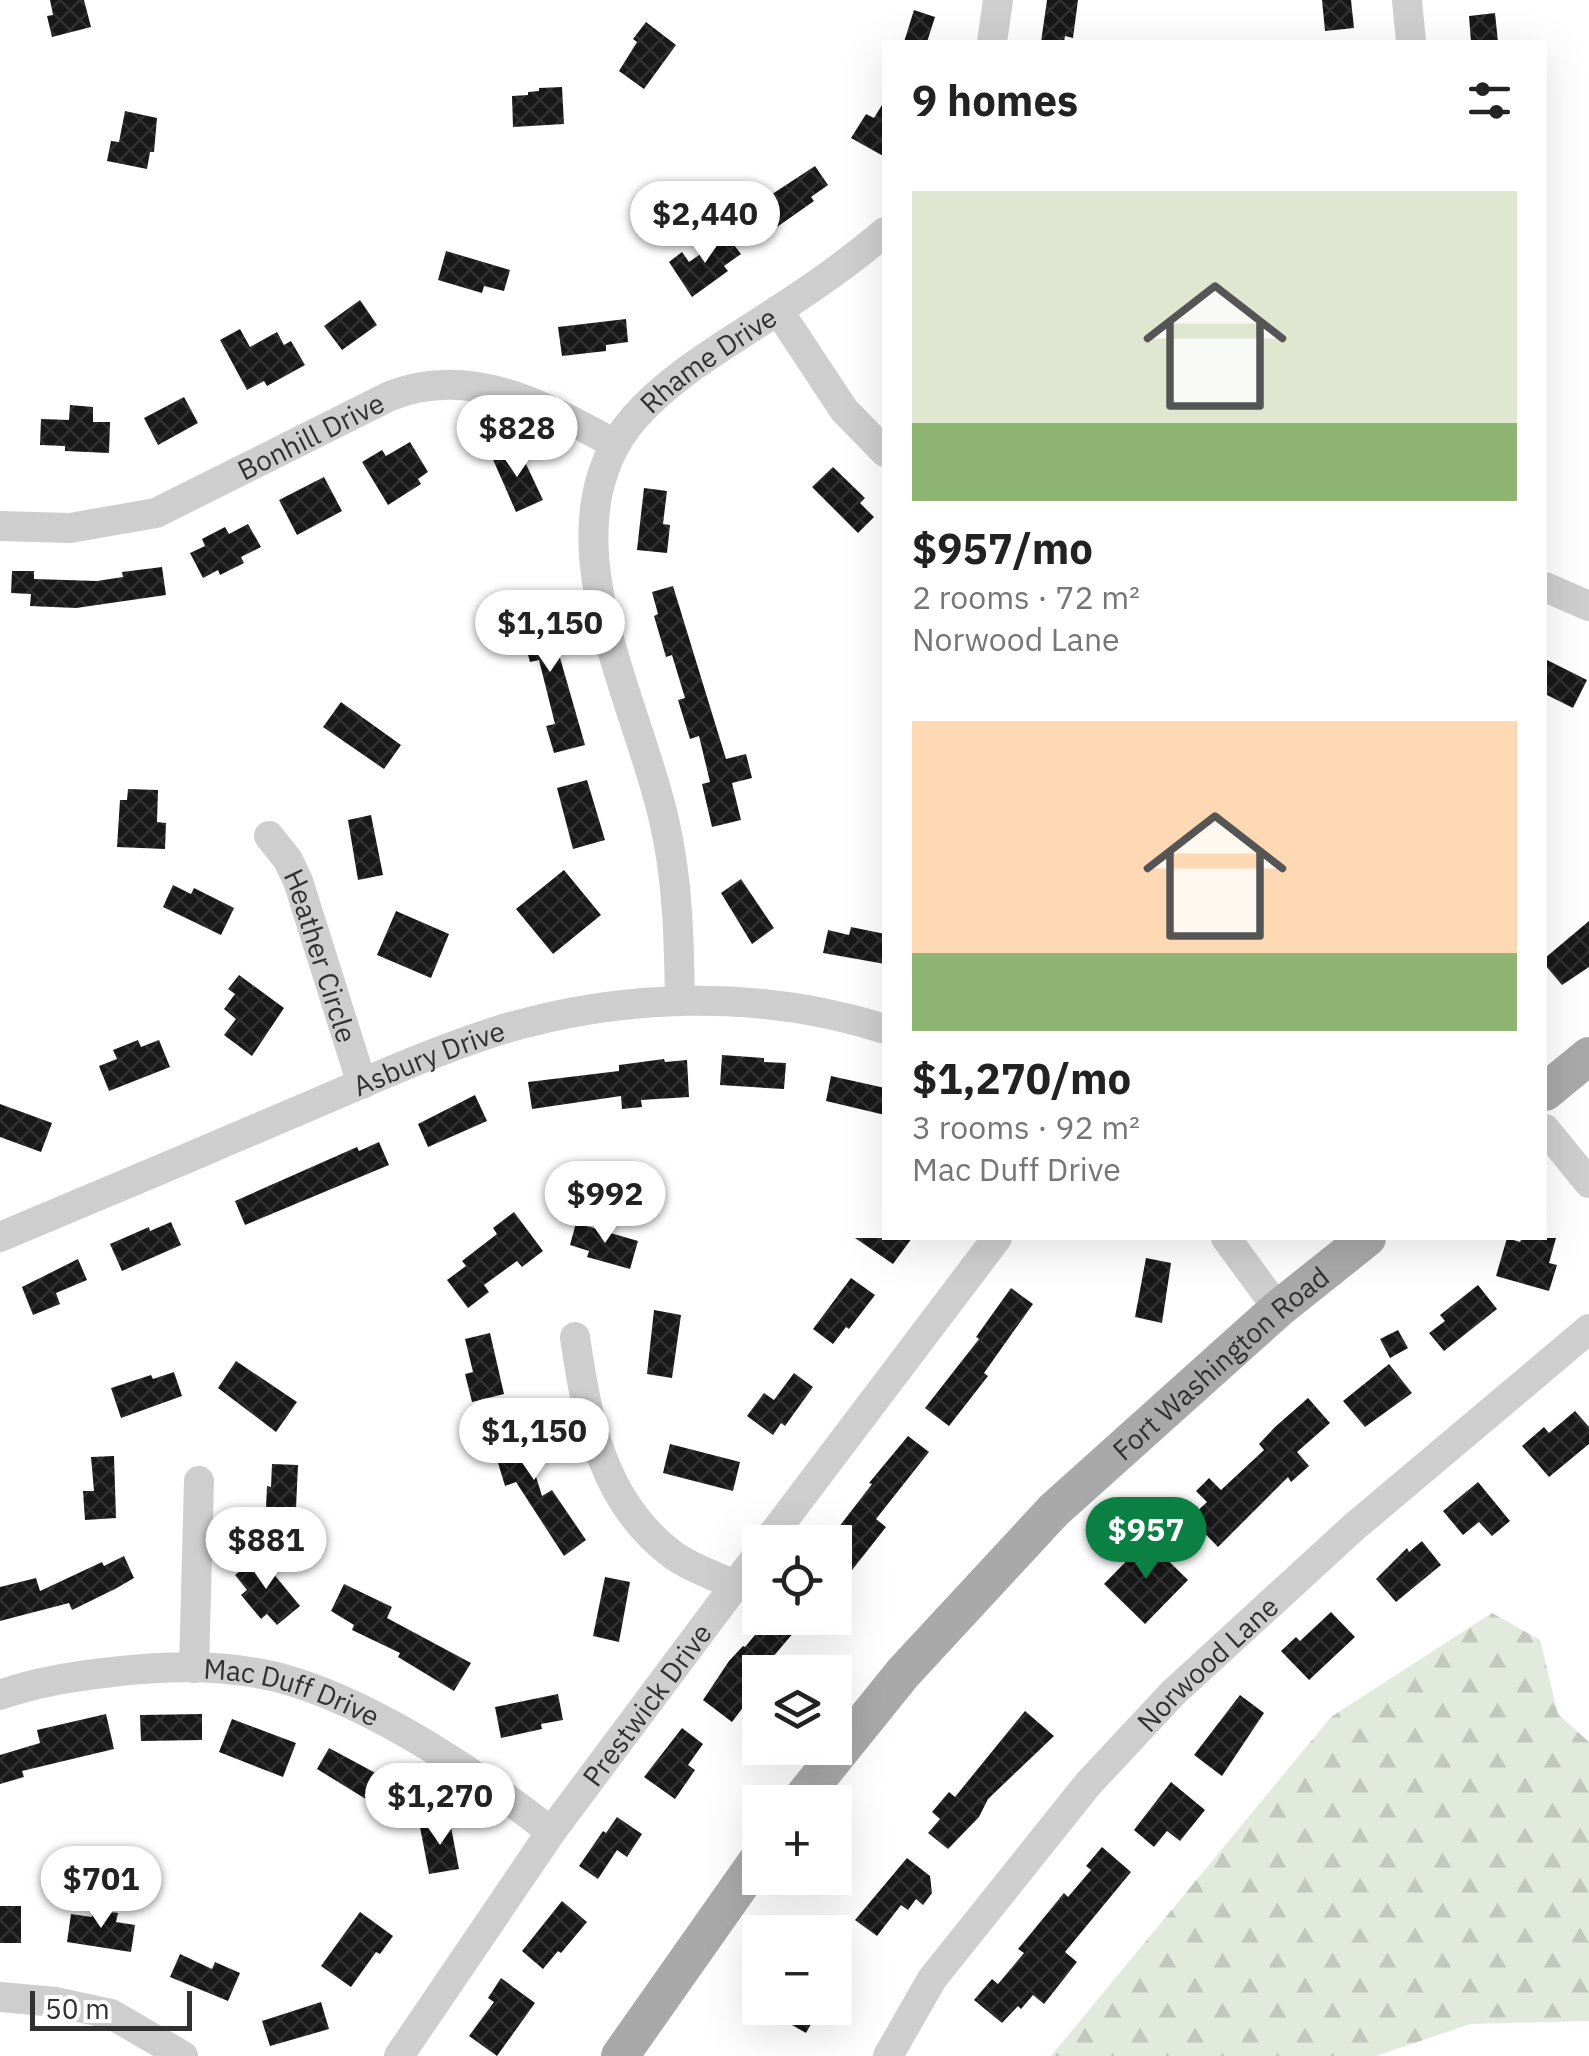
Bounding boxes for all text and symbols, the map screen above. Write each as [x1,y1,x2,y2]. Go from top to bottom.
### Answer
text: 9 homes [912,73,1078,128]
icon: filters [1462,73,1517,128]
pin: $2,440 [624,181,786,266]
text: $2,440 [652,192,758,234]
icon: home [1125,256,1305,436]
street label: Rhame Drive [631,298,783,421]
street label: Bonhill Drive [231,384,390,488]
pin: $828 [458,395,576,480]
text: $828 [479,406,555,448]
text: $957/mo [912,521,1093,576]
text: 2 rooms · 72 m² [912,576,1140,618]
pin: $1,150 [469,590,631,675]
text: $1,150 [497,601,603,643]
text: Norwood Lane [912,618,1120,660]
icon: home [1125,786,1305,966]
street label: Heather Circle [276,862,366,1047]
street label: Asbury Drive [347,1011,509,1104]
text: $1,270/mo [912,1051,1131,1106]
text: 3 rooms · 92 m² [912,1106,1140,1148]
text: Mac Duff Drive [912,1148,1121,1190]
pin: $992 [546,1161,664,1246]
text: $992 [567,1172,643,1214]
street label: Fort Washington Road [1104,1257,1336,1468]
pin: $1,150 [453,1398,615,1483]
text: $1,150 [481,1409,587,1451]
pin: $957 [1087,1497,1205,1582]
pin: $881 [207,1507,325,1592]
text: $957 [1108,1508,1184,1550]
text: $881 [228,1518,304,1560]
map controls [742,1525,852,2025]
button: locate [742,1525,852,1635]
street label: Norwood Lane [1128,1587,1286,1739]
street label: Prestwick Drive [573,1615,719,1793]
street label: Mac Duff Drive [203,1649,386,1734]
button: layers [742,1655,852,1765]
pin: $1,270 [359,1763,521,1848]
text: $1,270 [387,1774,493,1816]
button: + [742,1785,852,1895]
pin: $701 [42,1846,160,1931]
text: $701 [63,1857,139,1899]
button: − [742,1915,852,2025]
scale bar [30,1986,192,2030]
text: 50 m [45,1990,110,2027]

